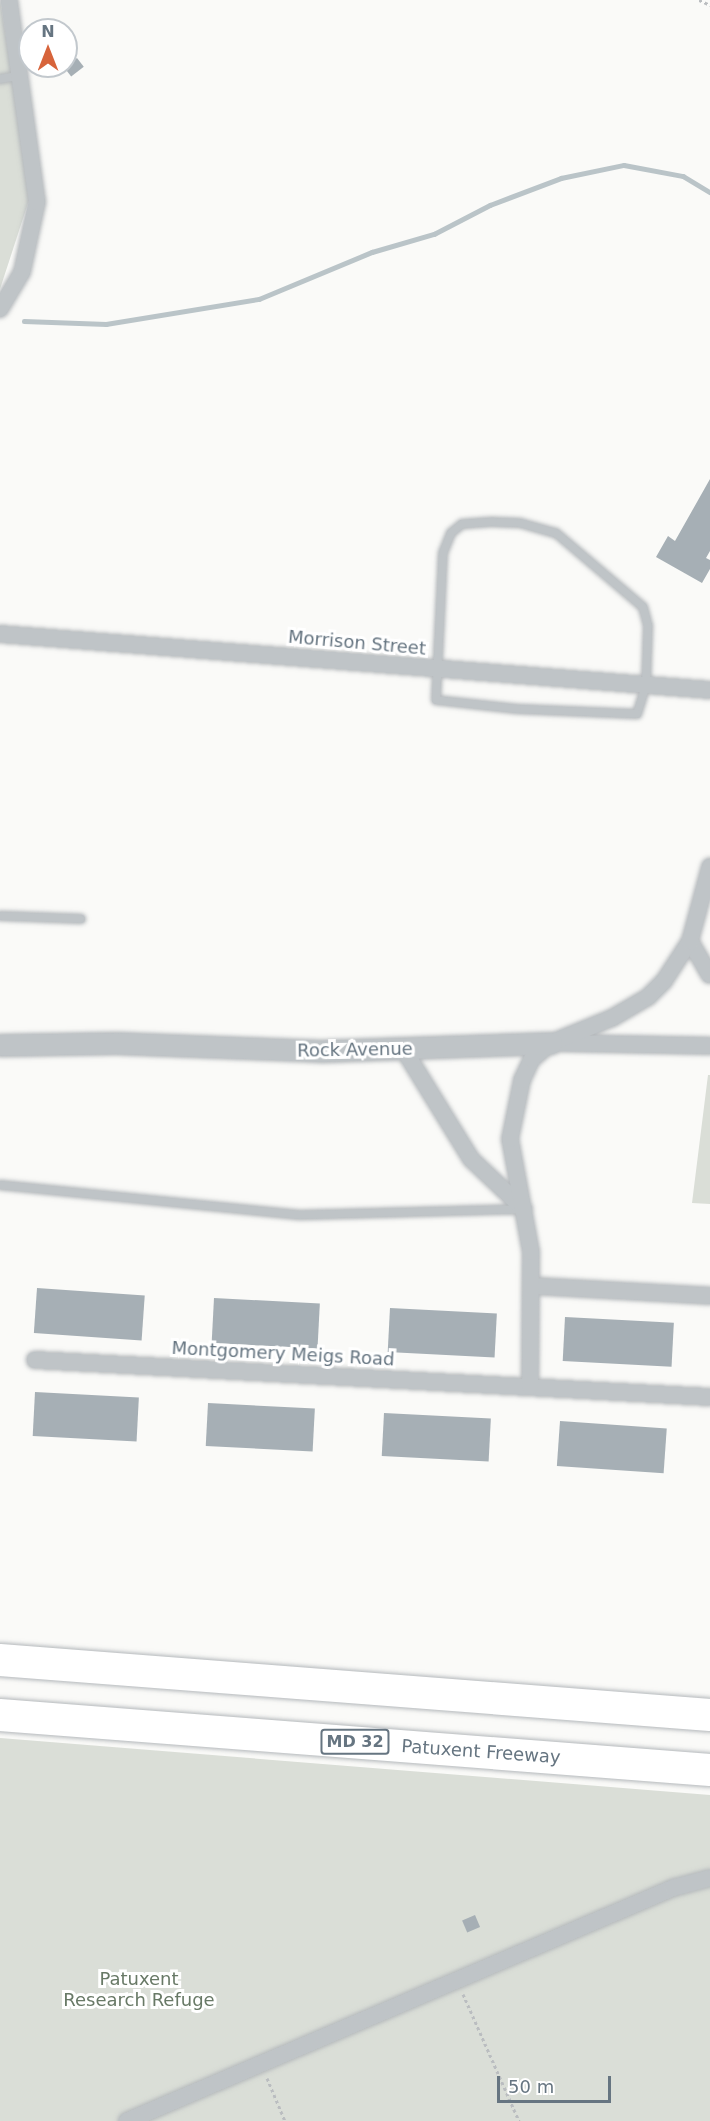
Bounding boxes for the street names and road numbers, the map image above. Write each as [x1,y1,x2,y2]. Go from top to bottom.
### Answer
street label: Morrison Street [287,626,427,660]
street label: Rock Avenue [297,1038,413,1062]
street label: Montgomery Meigs Road [171,1337,395,1371]
road number: MD 32 [319,1729,391,1755]
street label: Patuxent Freeway [401,1736,561,1768]

